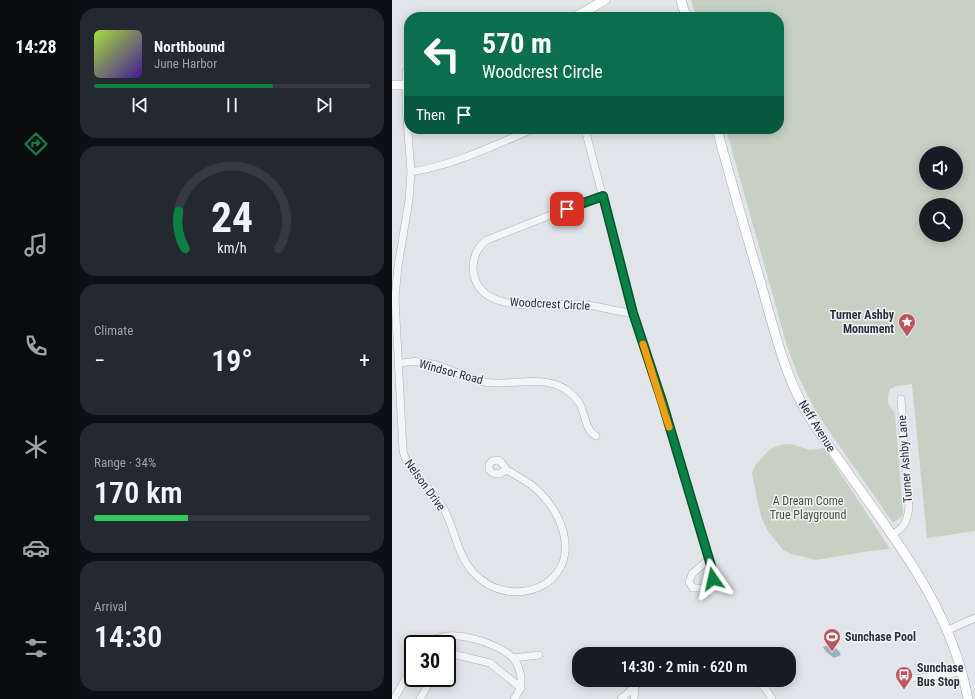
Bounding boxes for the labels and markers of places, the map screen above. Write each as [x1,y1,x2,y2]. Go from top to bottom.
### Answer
pin [550,192,584,226]
place label: Turner Ashby Monument [830,308,895,336]
place icon: Turner Ashby Monument [897,312,917,337]
sports icon: Sunchase Pool [822,627,842,652]
place label: Sunchase Pool [845,630,916,644]
place label: Sunchase Bus Stop [917,661,964,689]
bus stop icon: Sunchase Bus Stop [894,665,914,690]

